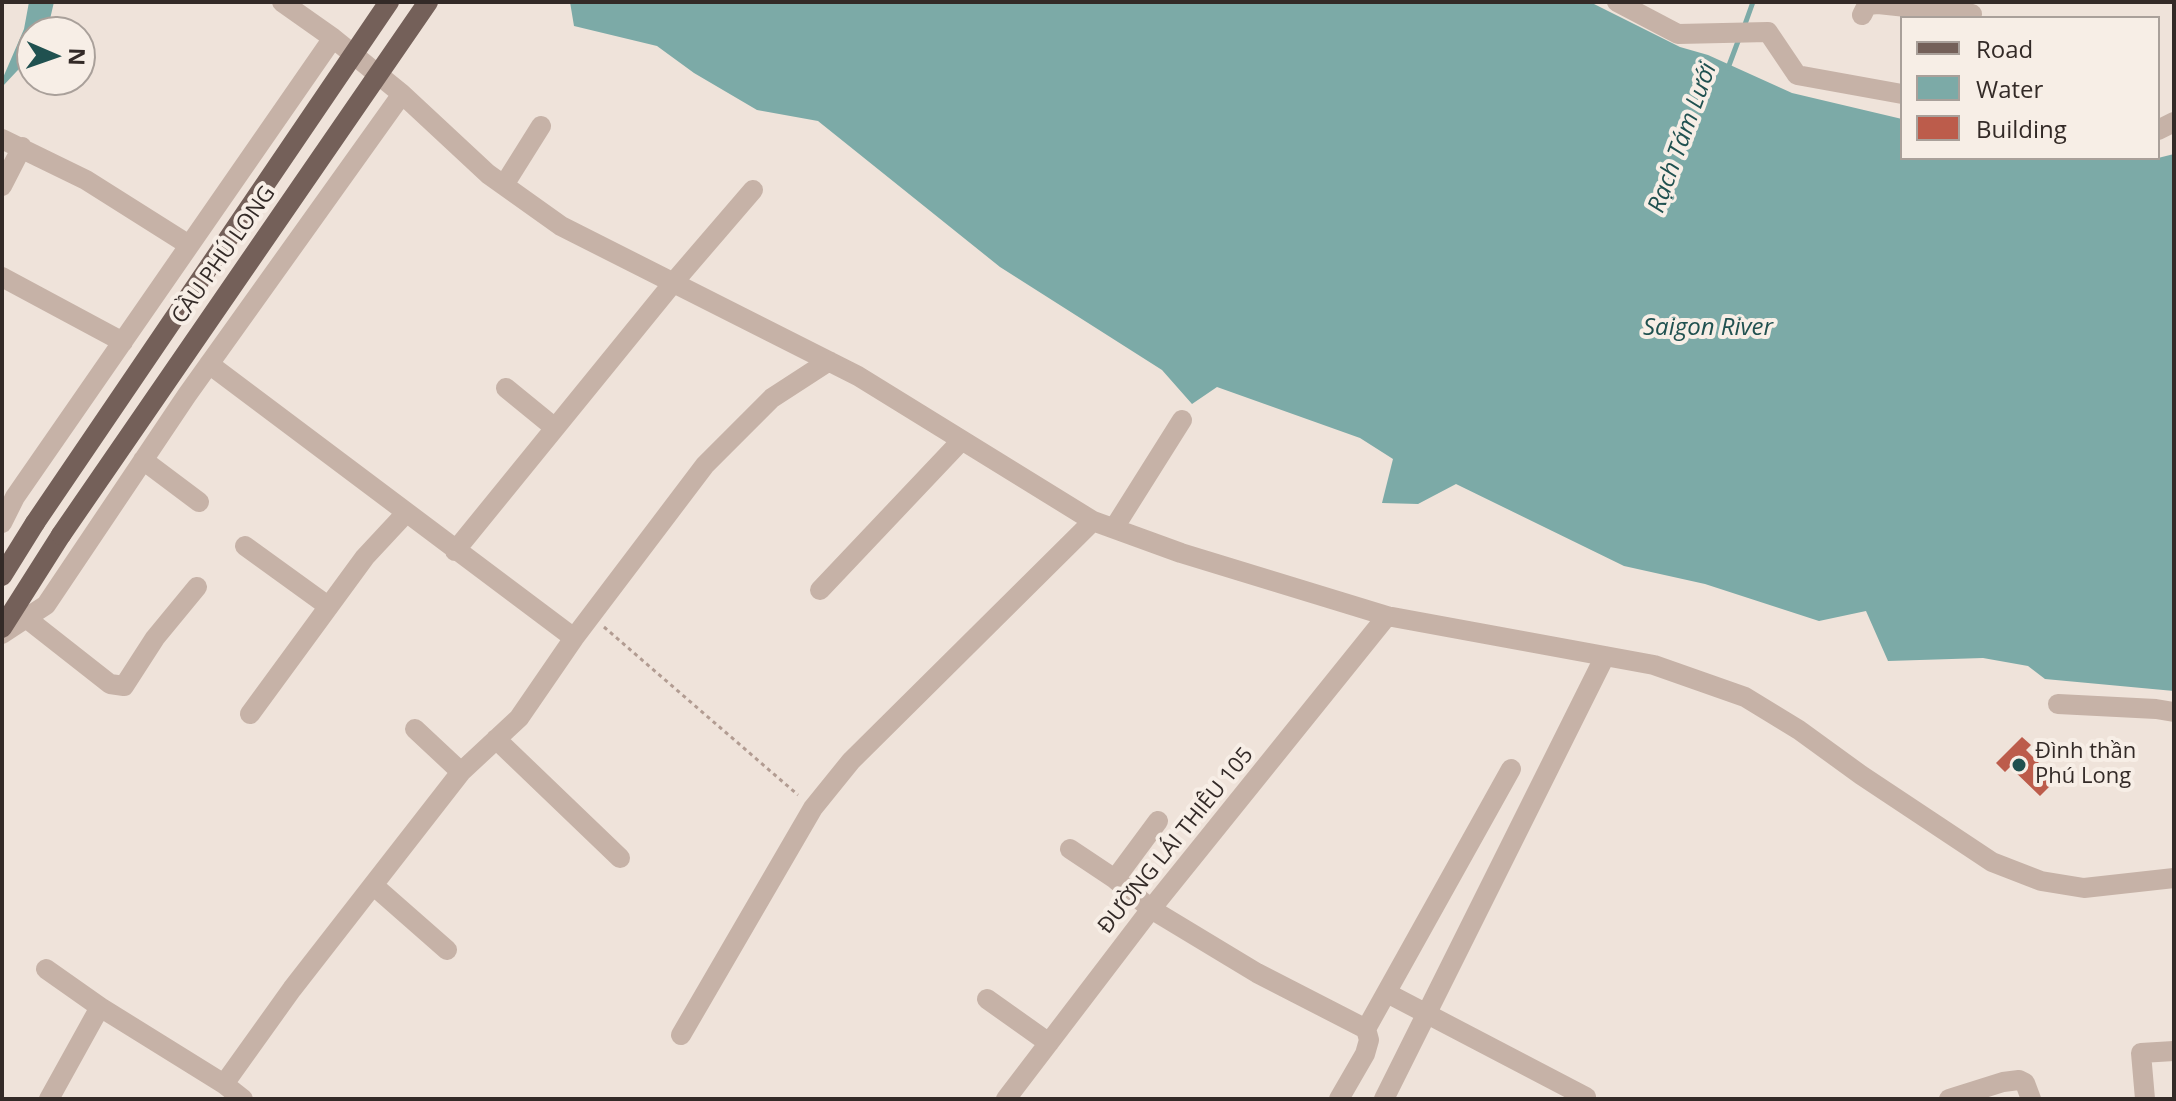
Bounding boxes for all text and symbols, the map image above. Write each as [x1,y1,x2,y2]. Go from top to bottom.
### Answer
north arrow [16,16,96,96]
legend [1900,16,2160,160]
text: Road [1976,32,2033,65]
text: N [63,47,93,66]
water label: Rạch Tám Lưới [1643,59,1723,217]
text: Water [1976,72,2043,105]
text: Building [1976,112,2067,145]
street label: CẦU PHÚ LONG [167,181,281,329]
water label: Saigon River [1643,314,1773,342]
place label: Đình thần Phú Long [2035,739,2136,790]
street label: ĐƯỜNG LÁI THIÊU 105 [1093,743,1259,939]
marker: Đình thần Phú Long [2010,756,2028,774]

